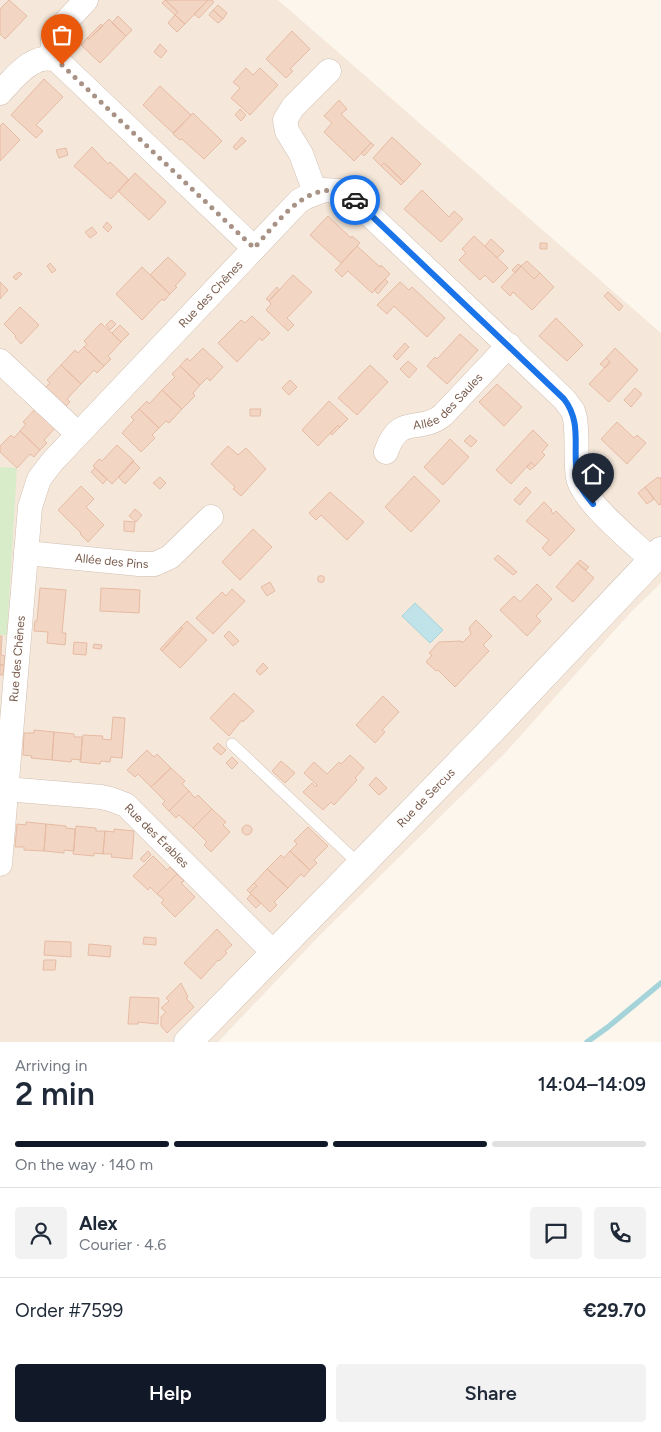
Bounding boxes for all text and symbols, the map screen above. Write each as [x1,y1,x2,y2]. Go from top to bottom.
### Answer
pin [41,14,83,65]
icon: bag [48,21,76,49]
courier [330,175,380,225]
icon: car [341,186,369,214]
street label: Rue des Chênes [176,258,246,331]
street label: Allée des Saules [412,370,486,432]
pin [572,453,614,504]
icon: home [579,460,607,488]
street label: Allée des Pins [74,551,149,571]
street label: Rue des Chênes [7,615,28,703]
street label: Rue de Sercus [394,765,458,830]
street label: Rue des Érables [122,801,192,871]
text: Arriving in [15,1056,87,1075]
text: 14:04–14:09 [538,1073,646,1096]
text: 2 min [15,1075,95,1113]
text: On the way · 140 m [15,1155,153,1174]
button: person [15,1207,67,1259]
button: chat [530,1207,582,1259]
button: phone [594,1207,646,1259]
text: Alex [79,1212,118,1235]
text: Courier · 4.6 [79,1235,166,1254]
text: Order #7599 [15,1299,123,1322]
text: €29.70 [583,1299,646,1322]
button: Help [15,1364,326,1422]
button: Share [336,1364,646,1422]

